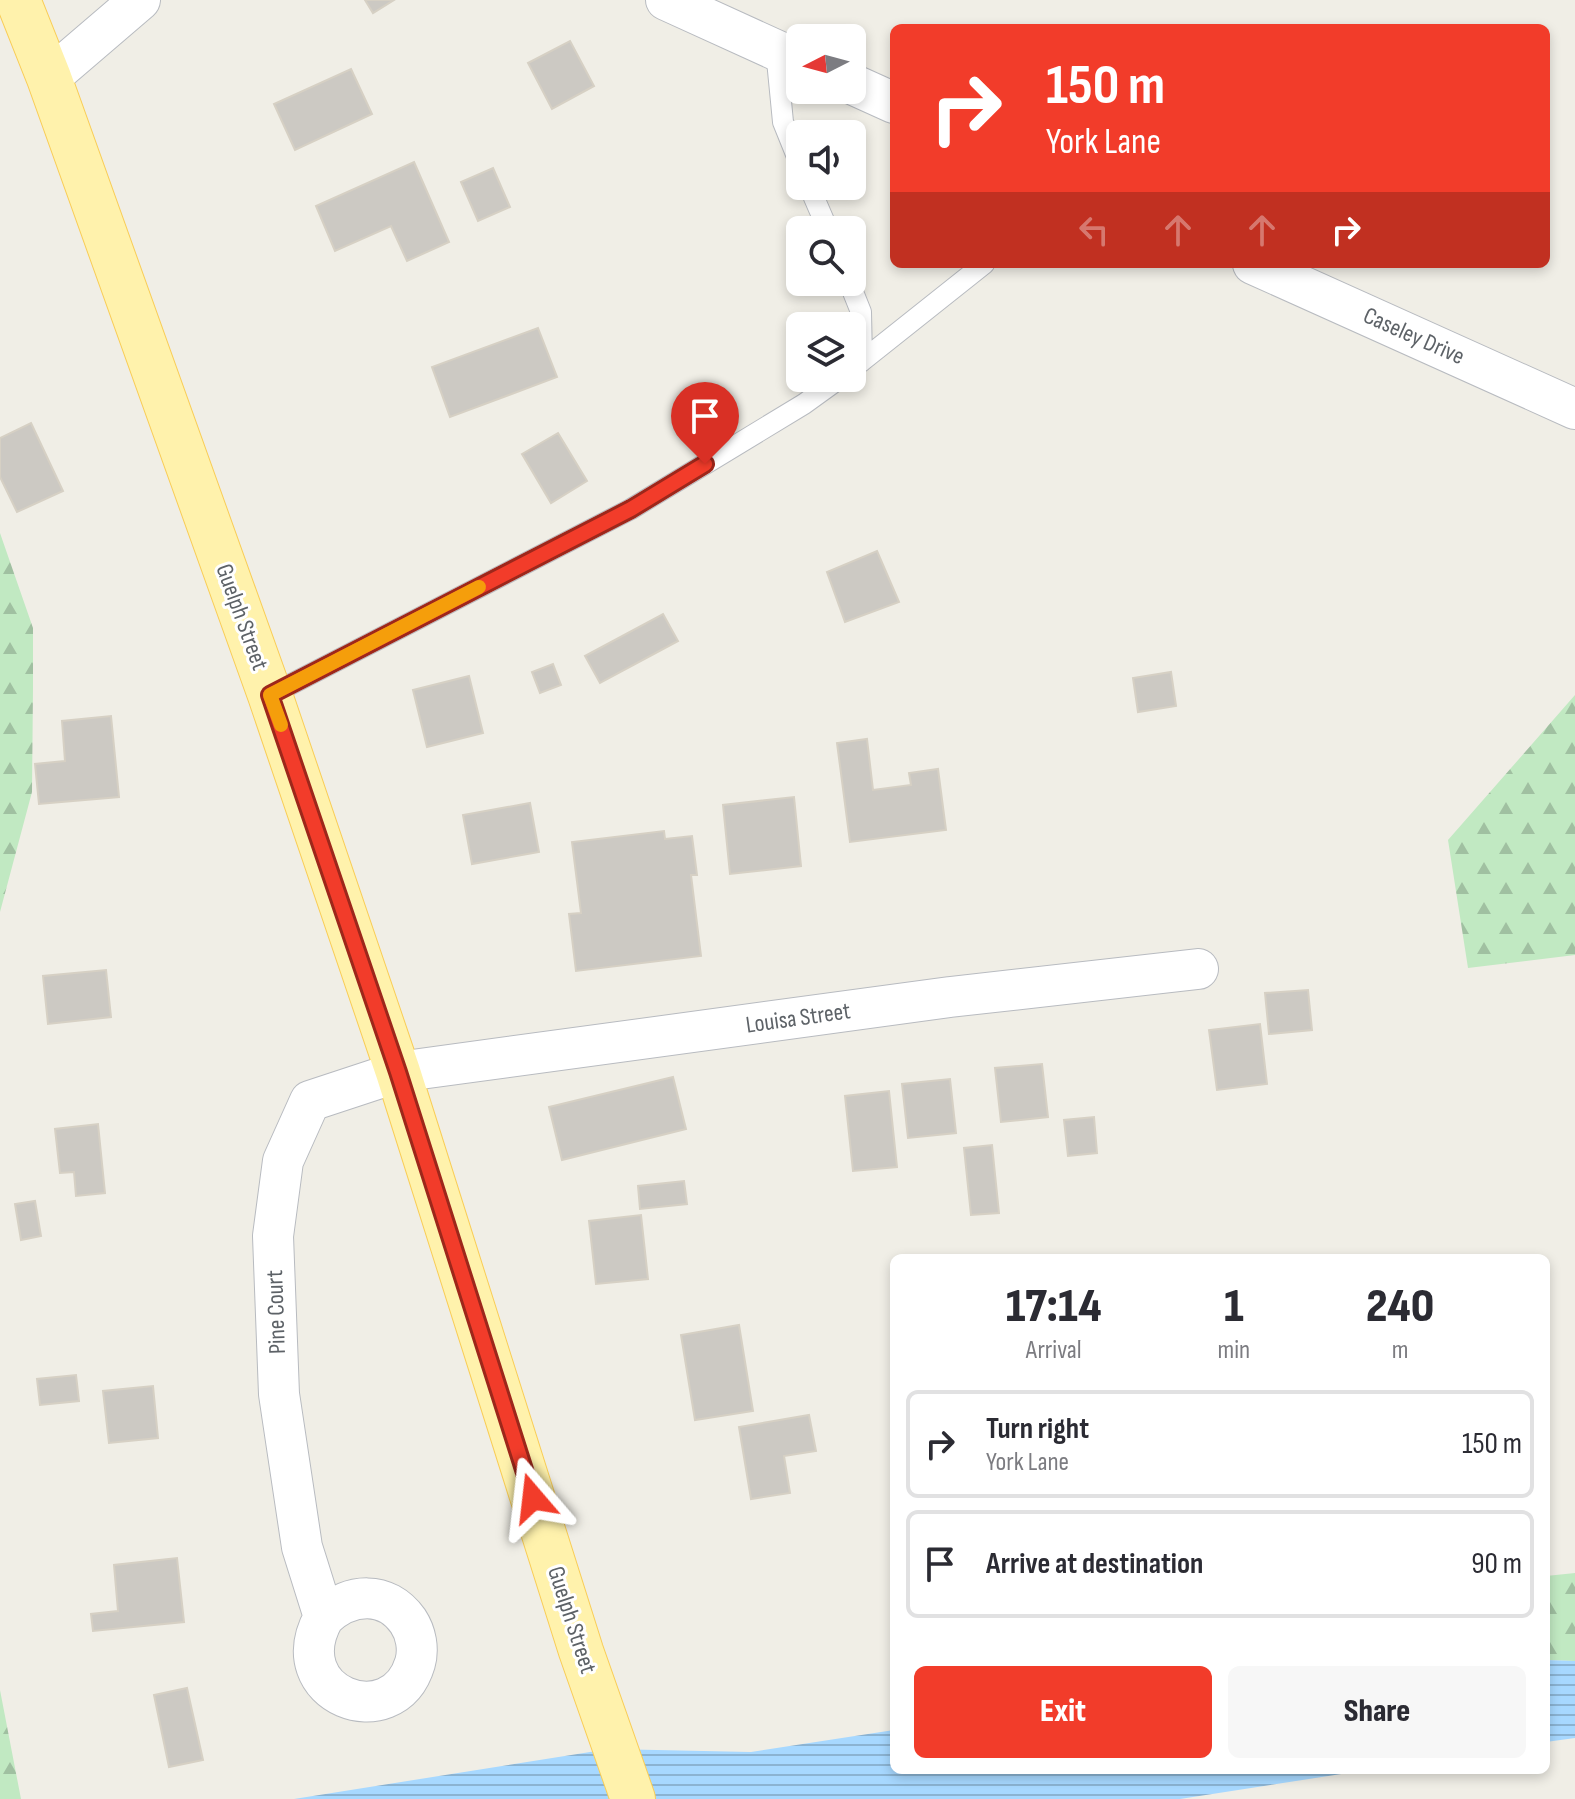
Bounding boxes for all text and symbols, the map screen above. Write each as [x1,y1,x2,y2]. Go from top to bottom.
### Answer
north arrow [786,24,866,104]
map controls [786,24,866,392]
text: 150 m [1046,53,1165,120]
icon: right [914,56,1018,160]
button: sound [786,120,866,200]
text: York Lane [1046,121,1161,164]
icon: left [1072,208,1116,252]
icon: ahead [1156,208,1200,252]
icon: ahead [1240,208,1284,252]
icon: right [1324,208,1368,252]
button: search [786,216,866,296]
street label: Caseley Drive [1359,301,1469,371]
button: layers [786,312,866,392]
pin [671,382,739,464]
icon: arrive [683,394,727,438]
street label: Guelph Street [209,560,275,674]
street label: Louisa Street [744,996,852,1040]
street label: Pine Court [260,1269,292,1355]
text: 17:14 [1006,1278,1102,1335]
text: 1 [1224,1278,1244,1335]
text: 240 [1366,1278,1434,1335]
text: Arrival [1026,1335,1082,1366]
text: min [1217,1335,1250,1366]
text: m [1392,1335,1408,1366]
text: Turn right [986,1411,1089,1447]
icon: right [918,1422,962,1466]
text: 150 m [1462,1426,1522,1462]
text: York Lane [986,1447,1069,1478]
position arrow [491,1456,575,1540]
icon: arrive [918,1542,962,1586]
text: Arrive at destination [986,1546,1203,1582]
text: 90 m [1471,1546,1522,1582]
street label: Guelph Street [541,1563,603,1677]
button: Exit [914,1666,1212,1758]
button: Share [1228,1666,1526,1758]

